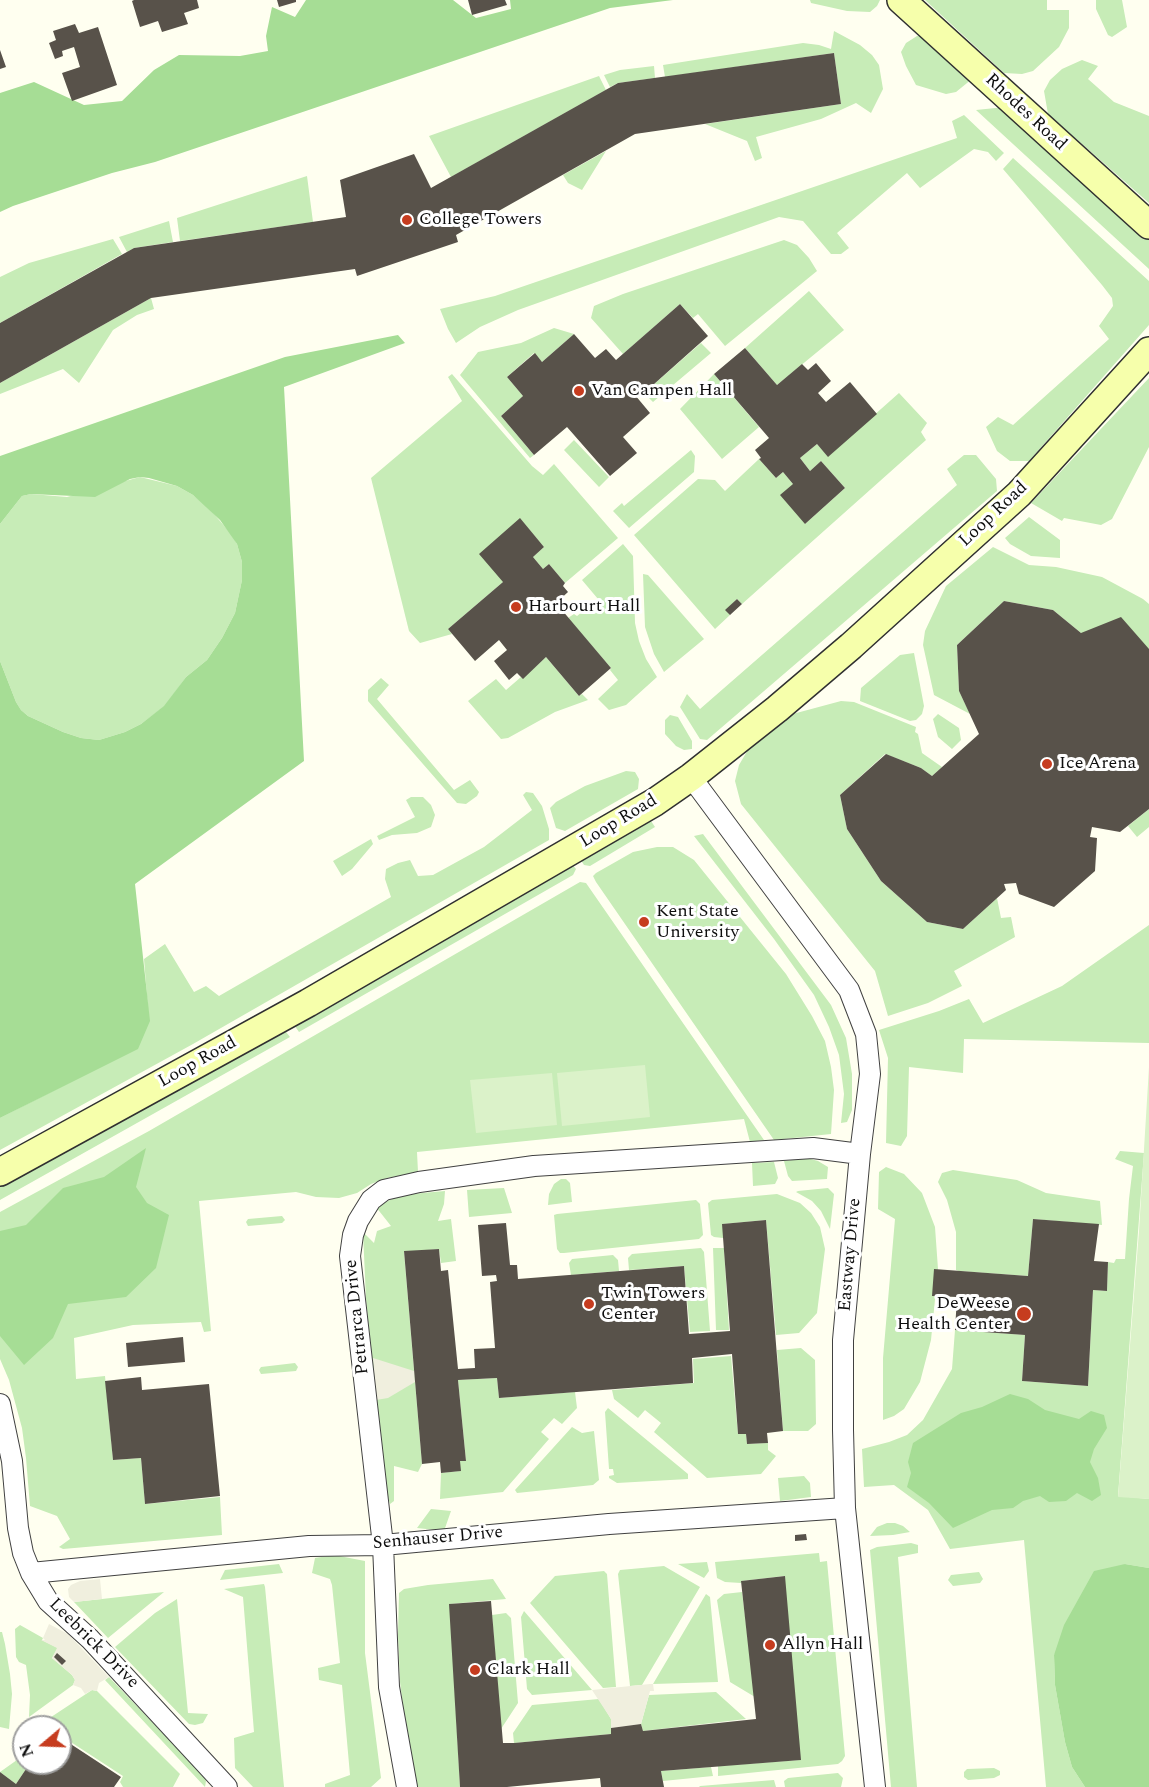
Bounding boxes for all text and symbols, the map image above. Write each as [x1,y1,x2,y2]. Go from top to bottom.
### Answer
street label: Rhodes Road [980,70,1070,156]
place label: College Towers [419,209,542,231]
marker: College Towers [400,213,414,227]
place label: Van Campen Hall [591,380,732,402]
marker: Van Campen Hall [572,384,586,398]
street label: Loop Road [955,478,1033,552]
place label: Harbourt Hall [528,596,640,618]
marker: Harbourt Hall [509,600,523,614]
place label: Ice Arena [1059,753,1136,775]
marker: Ice Arena [1040,757,1054,771]
street label: Loop Road [577,791,661,853]
place label: Kent State University [656,901,739,944]
marker: Kent State University [637,915,651,929]
street label: Loop Road [155,1033,241,1093]
street label: Eastway Drive [835,1197,867,1313]
street label: Petrarca Drive [341,1258,375,1376]
place label: Twin Towers Center [601,1283,705,1326]
place label: DeWeese Health Center [897,1293,1010,1336]
marker: Twin Towers Center [582,1297,596,1311]
marker: DeWeese Health Center [1015,1305,1033,1323]
street label: Senhauser Drive [372,1523,504,1555]
street label: Leebrick Drive [43,1594,143,1694]
place label: Allyn Hall [782,1634,863,1656]
marker: Allyn Hall [763,1638,777,1652]
place label: Clark Hall [487,1659,570,1681]
marker: Clark Hall [468,1663,482,1677]
north arrow [12,1715,72,1775]
text: N [13,1740,40,1760]

